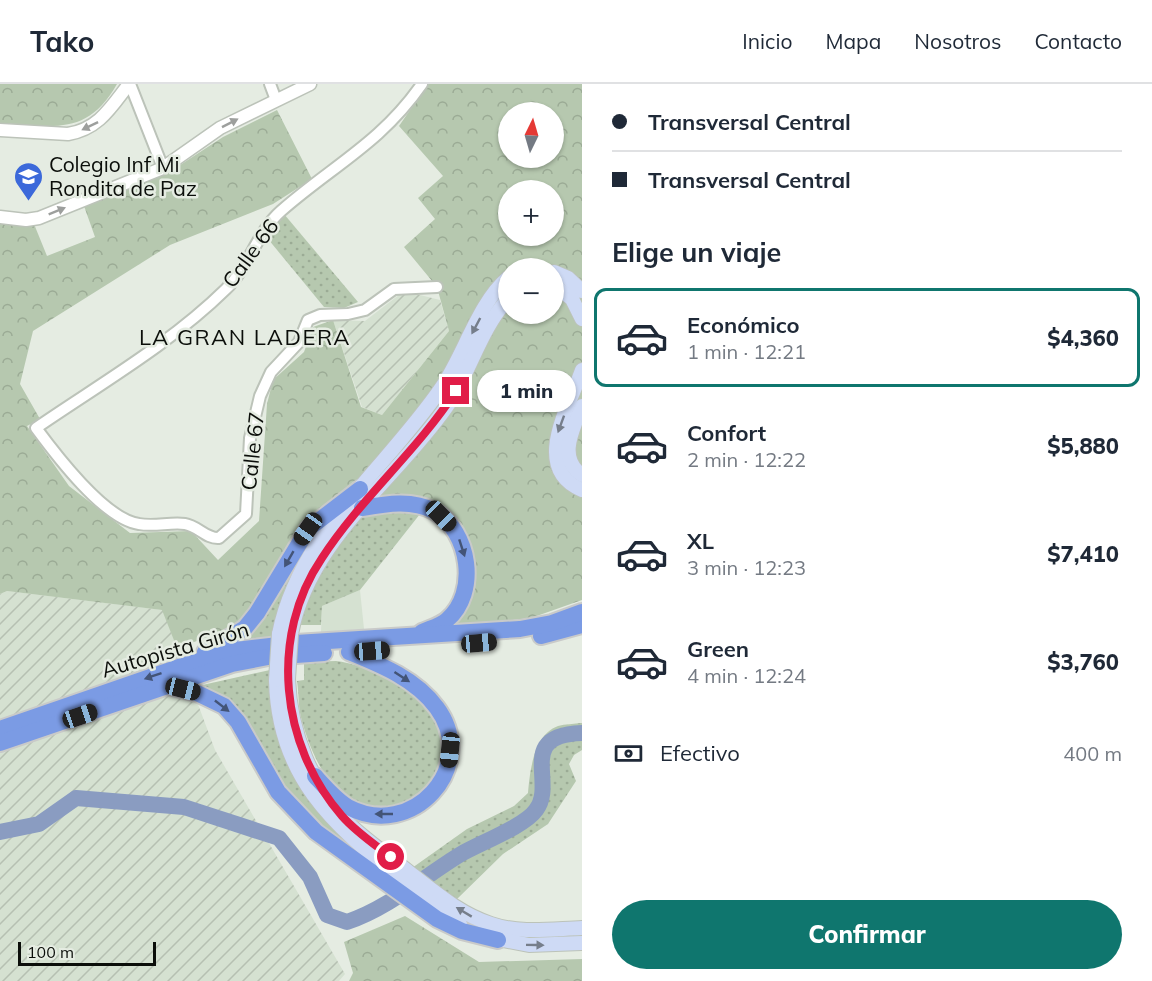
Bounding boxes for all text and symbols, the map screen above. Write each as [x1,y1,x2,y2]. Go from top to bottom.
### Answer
text: Tako [30,24,94,59]
text: Inicio [742,28,792,54]
text: Mapa [825,28,881,54]
text: Nosotros [914,28,1001,54]
text: Contacto [1034,28,1122,54]
north arrow [498,102,564,168]
map controls [498,102,564,324]
text: Transversal Central [648,108,851,136]
one-way arrow [221,118,238,128]
one-way arrow [81,121,99,131]
place label: Colegio Inf Mi Rondita de Paz [49,151,197,201]
school or university icon: Colegio Inf Mi Rondita de Paz [12,160,44,202]
text: Transversal Central [648,166,851,194]
button: + [498,180,564,246]
one-way arrow [48,206,66,216]
street label: Calle 66 [216,214,284,292]
text: Elige un viaje [612,235,781,269]
button: − [498,258,564,324]
icon: car [615,311,669,365]
text: Económico [687,311,800,339]
one-way arrow [471,318,481,335]
district label: LA GRAN LADERA [139,323,351,351]
text: $4,360 [1047,324,1119,352]
text: 1 min · 12:21 [687,339,806,364]
callout: 1 min [477,370,576,412]
route end [442,377,469,404]
text: 1 min [500,378,553,403]
street label: Calle 67 [235,410,269,492]
one-way arrow [556,416,566,434]
icon: car [615,419,669,473]
text: Confort [687,419,766,447]
text: $5,880 [1047,432,1119,460]
text: 2 min · 12:22 [687,447,806,472]
car [422,497,460,535]
car [290,509,326,549]
icon: car [615,527,669,581]
text: XL [687,527,714,555]
one-way arrow [458,539,467,557]
text: $7,410 [1047,540,1119,568]
one-way arrow [284,551,295,567]
text: 3 min · 12:23 [687,555,806,580]
street label: Autopista Girón [98,616,252,682]
car [460,632,498,654]
icon: car [615,635,669,689]
text: Green [687,635,749,663]
car [353,641,391,661]
text: $3,760 [1047,648,1119,676]
text: 4 min · 12:24 [687,663,806,688]
one-way arrow [394,671,410,682]
one-way arrow [144,672,162,681]
car [163,676,203,702]
one-way arrow [215,700,230,712]
car [60,702,100,730]
car [439,731,461,769]
icon: cash [612,737,645,770]
text: Efectivo [660,739,740,767]
text: 400 m [1063,741,1122,766]
one-way arrow [374,809,393,819]
route start [377,843,404,870]
button: Confirmar [612,900,1122,969]
one-way arrow [455,907,472,917]
scale bar [18,939,156,966]
one-way arrow [525,940,544,950]
text: 100 m [27,942,74,962]

